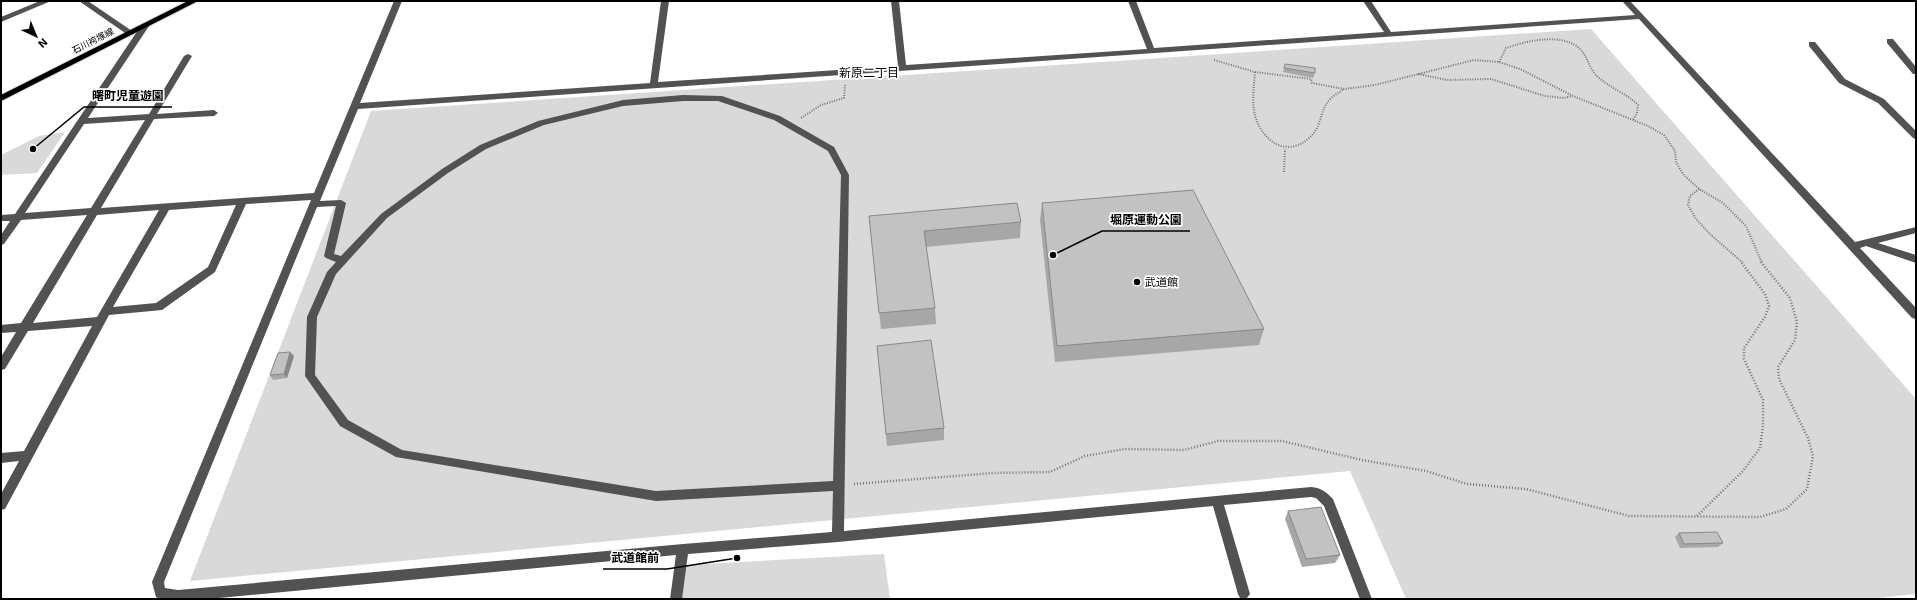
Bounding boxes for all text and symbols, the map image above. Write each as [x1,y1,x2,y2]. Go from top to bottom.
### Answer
north arrow [16,16,56,56]
street label: 石川袴塚線 [70,25,116,56]
text: N [36,36,51,51]
district label: 新原二丁目 [839,65,899,79]
callout: 曙町児童遊園 [84,83,172,107]
text: 曙町児童遊園 [92,88,164,102]
callout: 堀原運動公園 [1102,207,1190,231]
text: 堀原運動公園 [1110,212,1182,226]
place label: 武道館 [1145,275,1178,288]
marker: 武道館 [1132,277,1142,287]
callout: 武道館前 [603,545,667,569]
text: 武道館前 [611,550,659,564]

